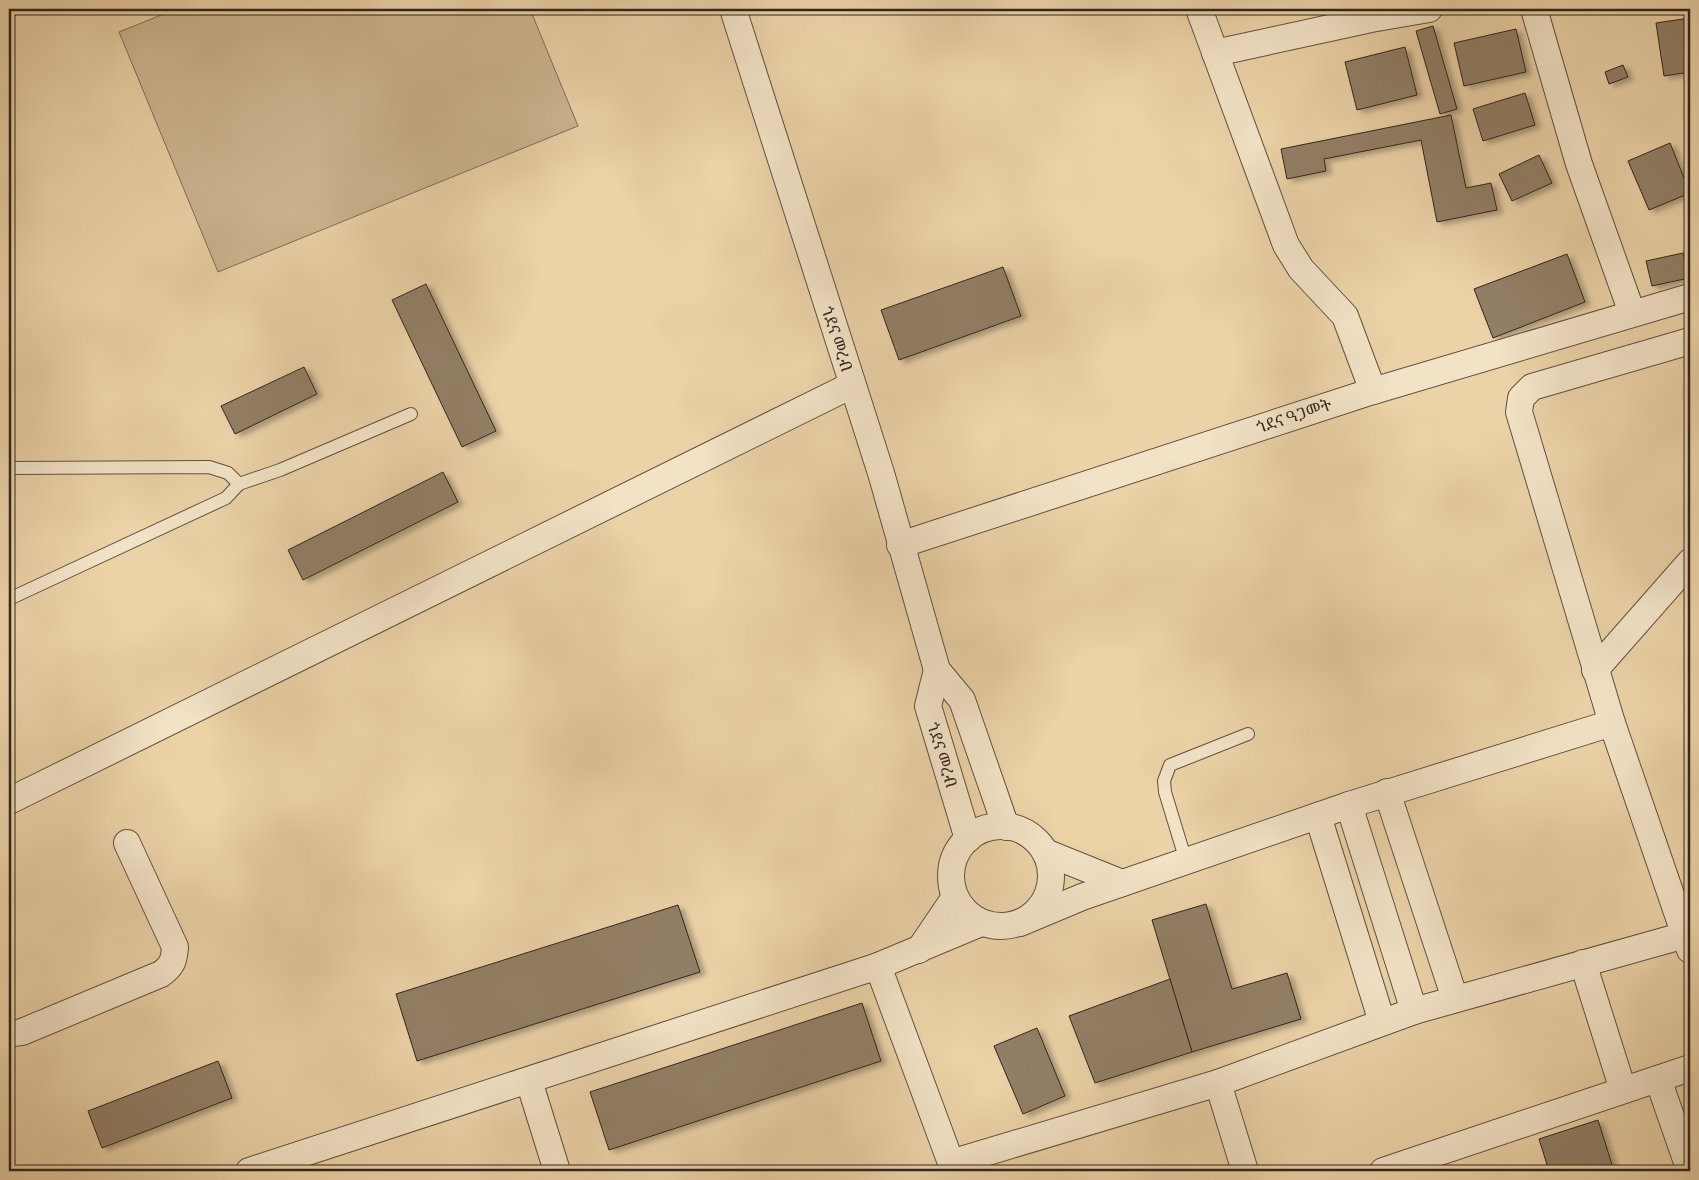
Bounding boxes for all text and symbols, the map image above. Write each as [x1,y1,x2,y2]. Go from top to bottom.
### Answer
street label: ጎደና መረብ [818,304,856,374]
street label: ጎደና ዓጋመት [1254,395,1335,437]
street label: ጎደና መረብ [923,720,961,790]

